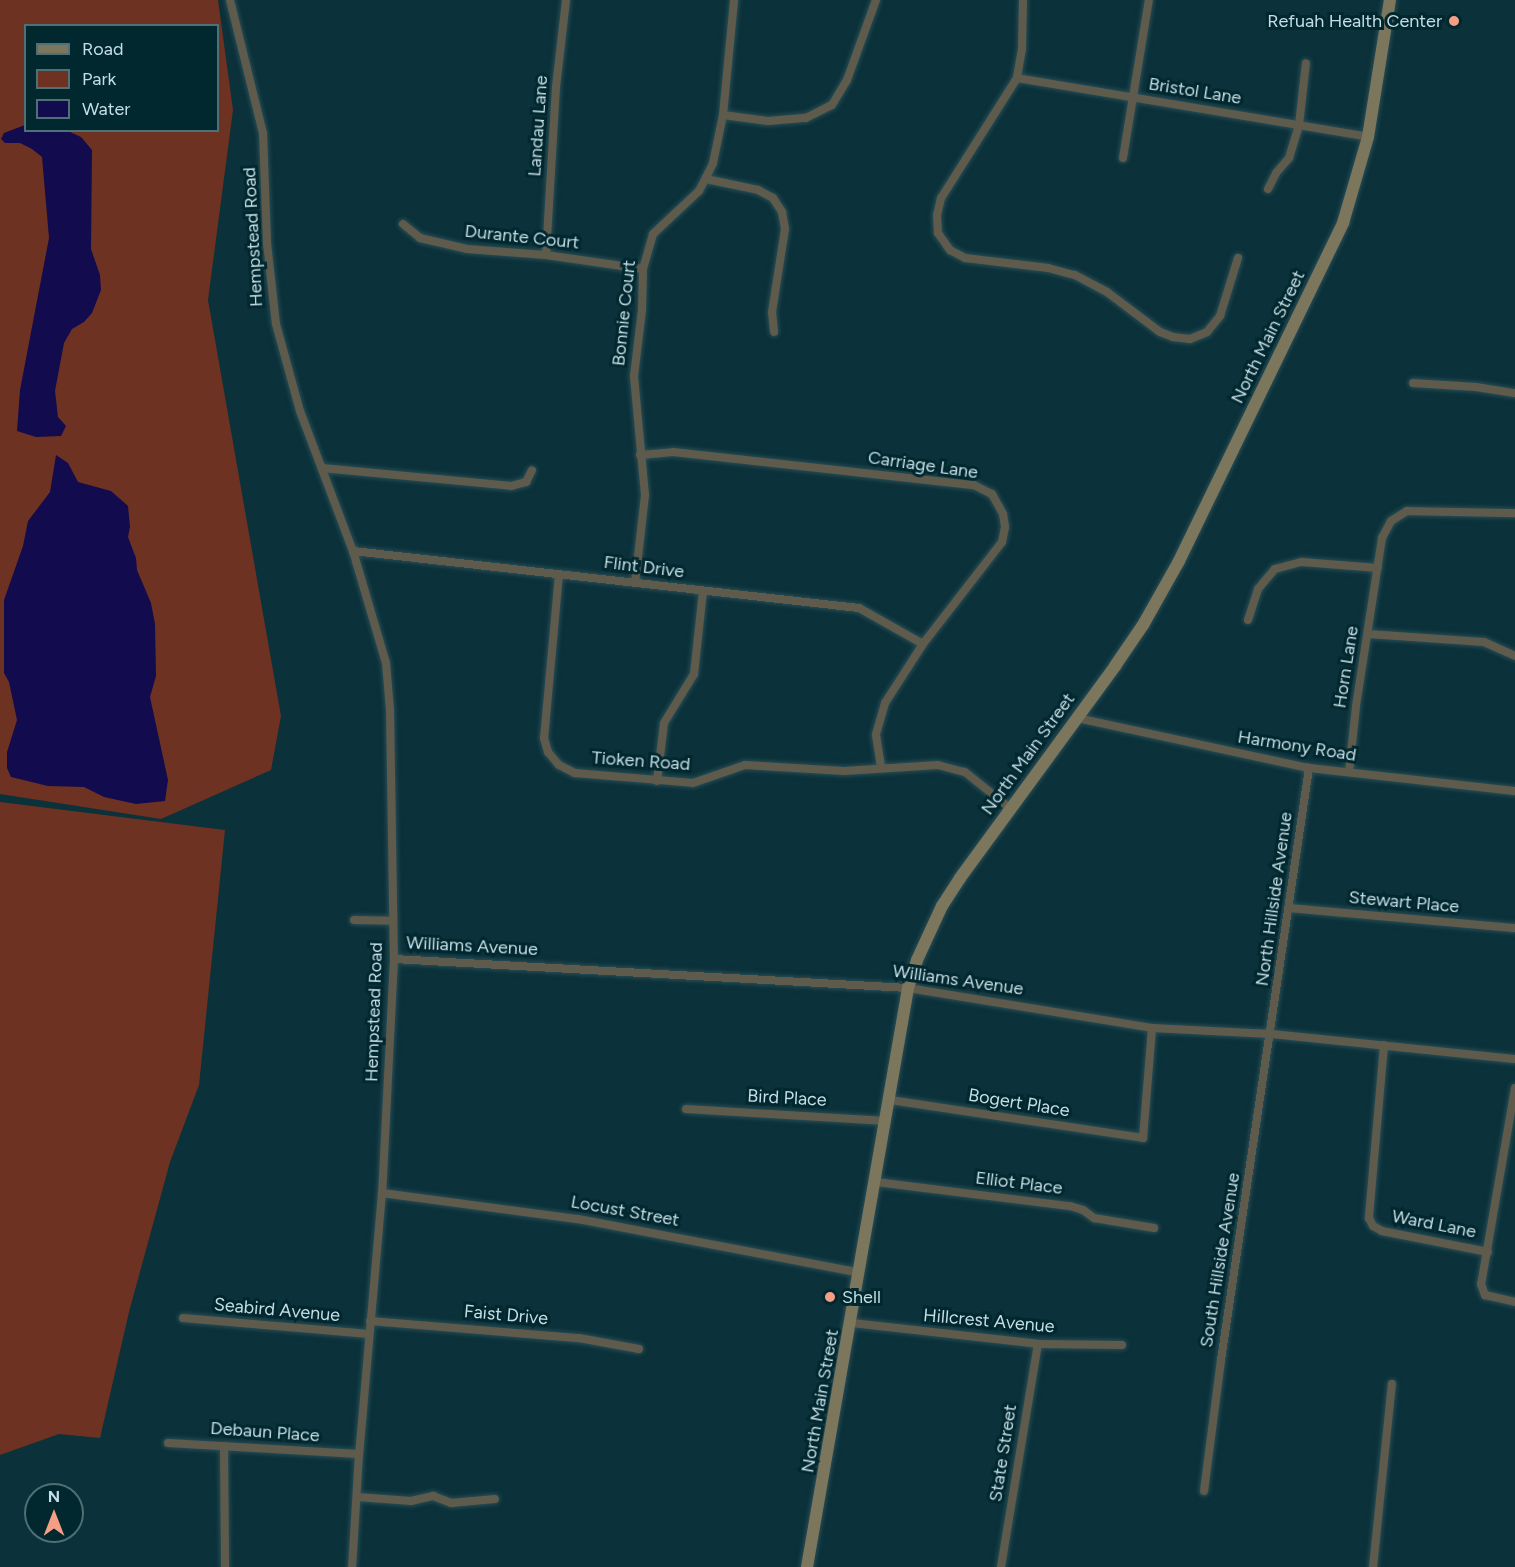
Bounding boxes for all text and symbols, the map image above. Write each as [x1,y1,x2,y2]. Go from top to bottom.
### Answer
place label: Refuah Health Center [1267,10,1442,32]
marker: Refuah Health Center [1447,14,1461,28]
legend [24,24,219,132]
text: Road [82,38,123,60]
text: Park [82,68,116,90]
street label: Bristol Lane [1147,73,1243,109]
street label: Landau Lane [524,75,552,177]
text: Water [82,98,130,120]
street label: Hempstead Road [239,167,267,307]
street label: Durante Court [464,220,580,254]
street label: Bonnie Court [608,259,640,367]
street label: North Main Street [1226,267,1310,407]
street label: Carriage Lane [867,447,979,483]
street label: Flint Drive [603,551,685,583]
street label: Horn Lane [1329,624,1363,710]
street label: North Main Street [977,689,1079,819]
street label: Harmony Road [1236,726,1358,766]
street label: Tioken Road [591,747,691,775]
street label: North Hillside Avenue [1251,811,1297,987]
street label: Stewart Place [1348,886,1460,918]
street label: Williams Avenue [406,932,538,960]
street label: Hempstead Road [361,942,387,1082]
street label: Williams Avenue [891,960,1025,1000]
street label: Bogert Place [967,1084,1071,1122]
street label: Bird Place [747,1085,827,1111]
street label: Elliot Place [974,1167,1064,1199]
street label: South Hillside Avenue [1196,1171,1244,1349]
street label: Locust Street [569,1191,681,1231]
street label: Ward Lane [1390,1205,1478,1243]
place label: Shell [842,1286,881,1308]
marker: Shell [823,1290,837,1304]
street label: Seabird Avenue [213,1294,341,1326]
street label: Faist Drive [463,1301,549,1329]
street label: Hillcrest Avenue [922,1304,1056,1338]
street label: North Main Street [797,1328,843,1474]
street label: State Street [985,1403,1021,1503]
street label: Debaun Place [210,1417,320,1447]
north arrow [24,1483,84,1543]
text: N [48,1487,60,1506]

